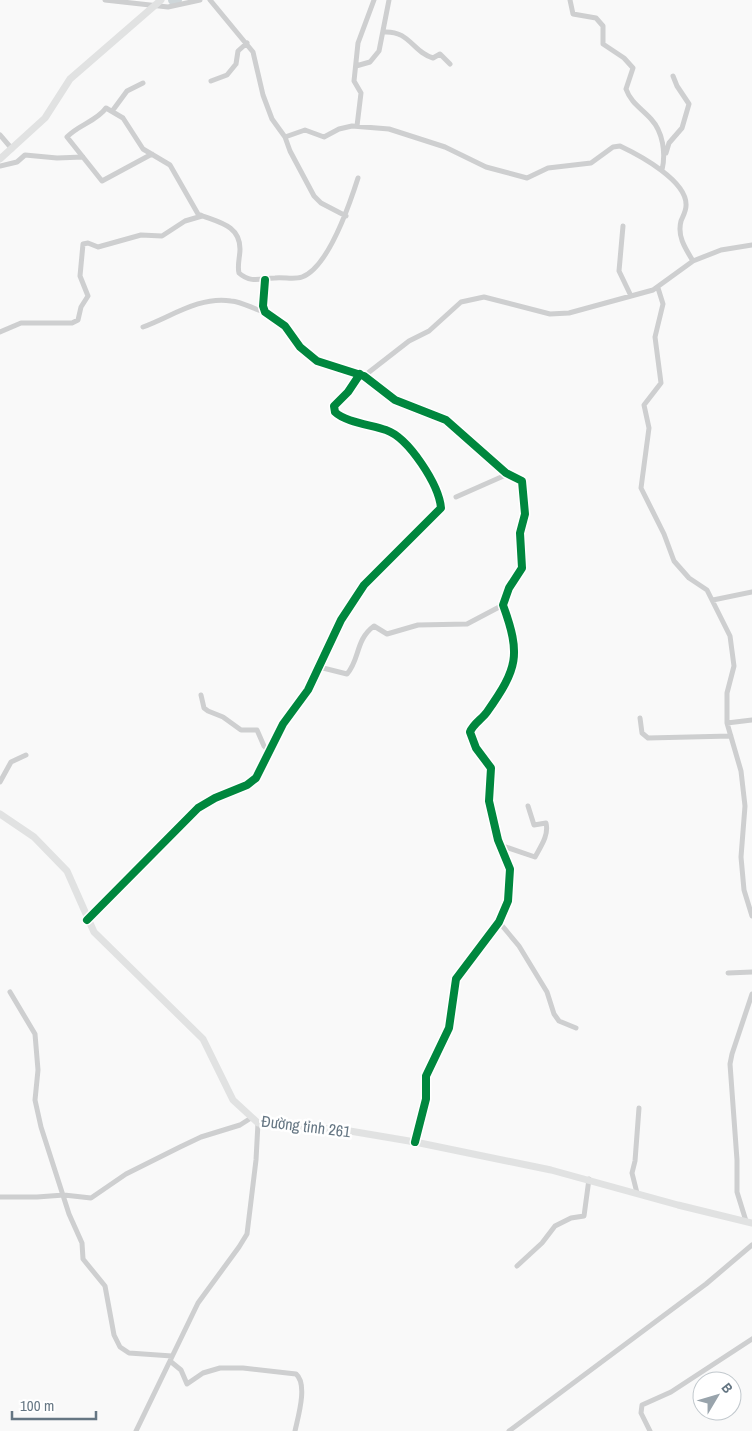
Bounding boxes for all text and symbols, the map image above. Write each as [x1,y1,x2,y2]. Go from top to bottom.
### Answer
street label: Đường tỉnh 261 [260,1110,353,1142]
north arrow [692,1371,742,1421]
text: B [718,1379,737,1397]
scale bar [12,1388,96,1420]
text: 100 m [20,1395,54,1416]

